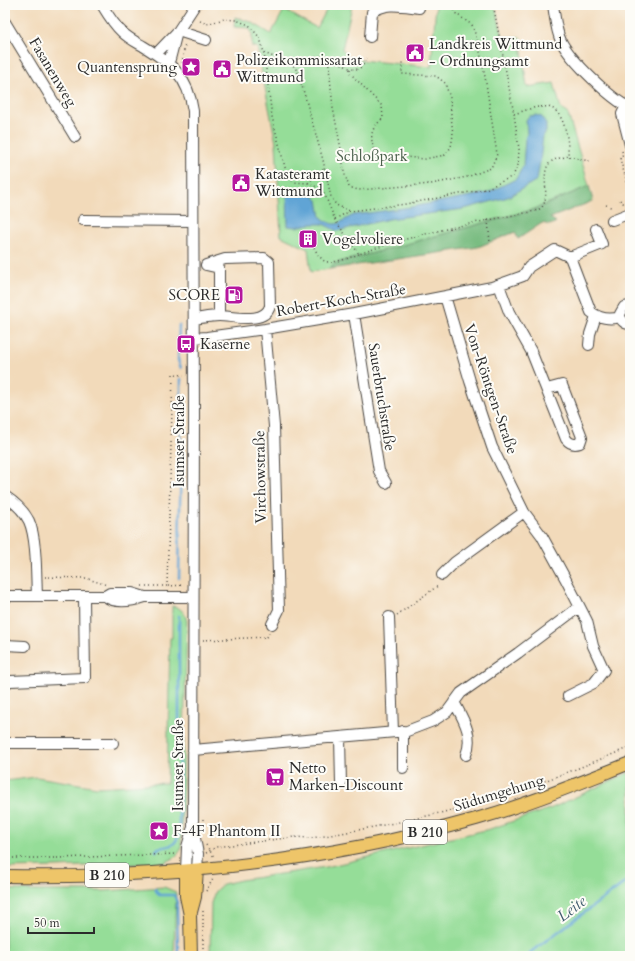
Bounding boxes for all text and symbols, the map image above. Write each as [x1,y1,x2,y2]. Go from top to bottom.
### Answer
street label: Fasanenweg [24,34,82,111]
place label: Landkreis Wittmund - Ordnungsamt [429,34,562,71]
public building icon: Landkreis Wittmund - Ordnungsamt [404,42,426,64]
place label: Polizeikommissariat Wittmund [235,50,362,87]
place icon: Quantensprung [180,56,202,78]
place label: Quantensprung [77,57,178,77]
public building icon: Polizeikommissariat Wittmund [211,58,233,80]
park label: Schloßpark [336,146,408,166]
place label: Katasteramt Wittmund [254,164,330,201]
public building icon: Katasteramt Wittmund [230,172,252,194]
building icon: Vogelvoliere [297,228,319,250]
place label: Vogelvoliere [322,229,403,249]
street label: Robert-Koch-Straße [275,279,408,321]
fuel station icon: SCORE [223,284,245,306]
place label: SCORE [168,285,220,305]
street label: Von-Röntgen-Straße [459,321,523,457]
bus stop icon: Kaserne [175,333,197,355]
place label: Kaserne [200,334,250,354]
street label: Sauerbruchstraße [364,342,400,452]
street label: Isumser Straße [169,395,189,487]
street label: Virchowstraße [249,430,271,524]
street label: Isumser Straße [168,719,188,811]
place label: Netto Marken-Discount [289,758,403,795]
supermarket icon: Netto Marken-Discount [264,766,286,788]
street label: Südumgehung [451,770,547,816]
place icon: F-4F Phantom II [148,820,170,842]
road number: B 210 [403,820,447,844]
place label: F-4F Phantom II [173,821,280,841]
road number: B 210 [85,863,129,887]
water label: Leite [552,890,591,927]
scale bar [28,909,94,935]
text: 50 m [34,915,61,931]

